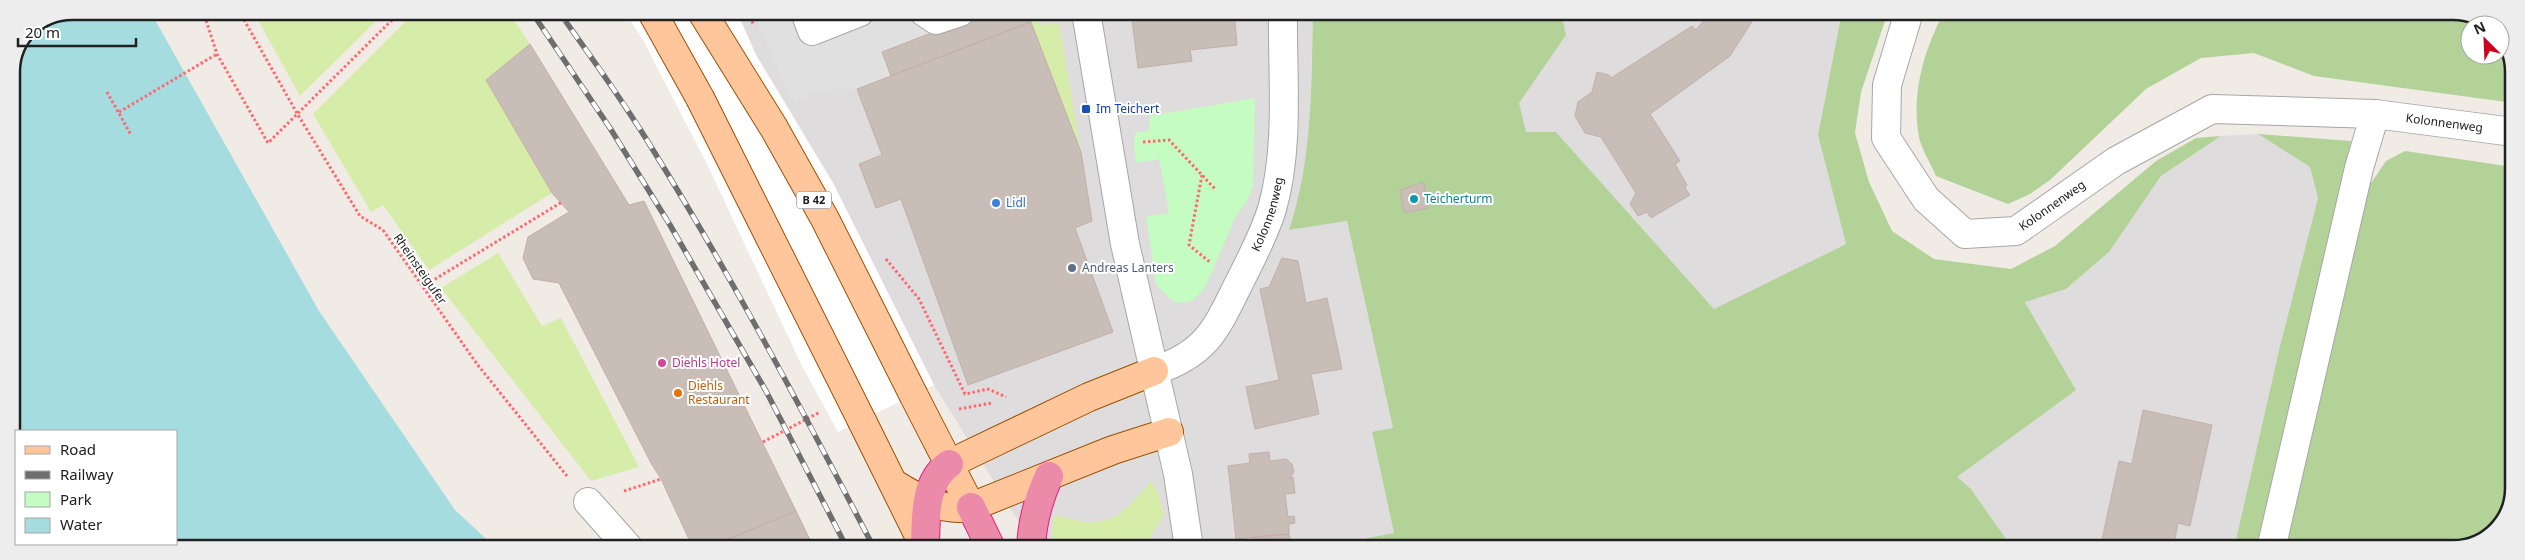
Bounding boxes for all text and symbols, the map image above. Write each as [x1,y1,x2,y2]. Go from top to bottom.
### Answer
scale bar [18,15,135,47]
north arrow [2460,15,2510,65]
text: N [2470,17,2489,39]
text: 20 m [25,22,60,42]
place label: Im Teichert [1096,100,1160,117]
marker: Im Teichert [1080,103,1092,115]
street label: Kolonnenweg [2405,109,2484,136]
street label: Kolonnenweg [1247,176,1287,254]
street label: Kolonnenweg [2015,176,2089,234]
place label: Teicherturm [1424,190,1493,207]
road number: B 42 [796,192,832,208]
marker: Teicherturm [1408,193,1420,205]
place label: Lidl [1006,194,1026,211]
marker: Lidl [990,197,1002,209]
street label: Rheinsteigufer [390,230,451,308]
place label: Andreas Lanters [1082,259,1174,276]
marker: Andreas Lanters [1066,262,1078,274]
place label: Diehls Hotel [672,354,740,371]
marker: Diehls Hotel [656,357,668,369]
place label: Diehls Restaurant [688,377,750,408]
marker: Diehls Restaurant [672,387,684,399]
legend [15,430,178,545]
text: Road [60,439,96,459]
text: Railway [60,464,114,484]
text: Park [60,489,92,509]
text: Water [60,514,102,534]

